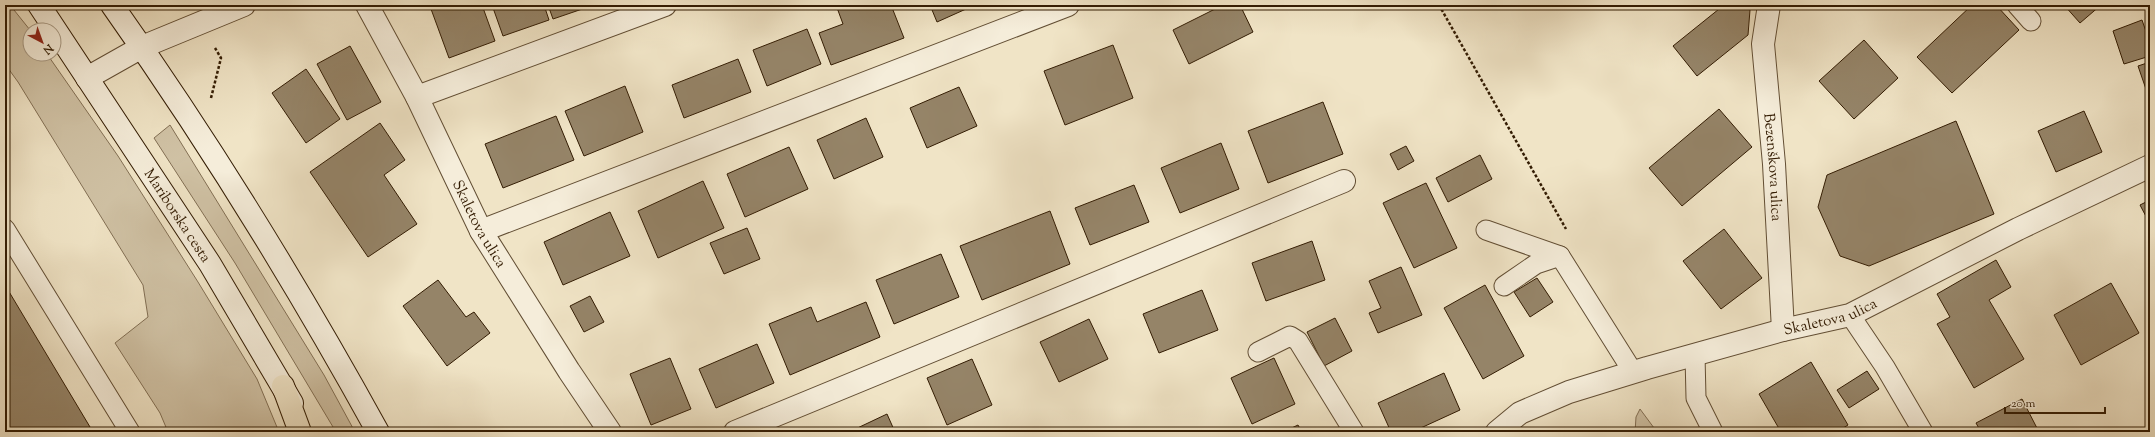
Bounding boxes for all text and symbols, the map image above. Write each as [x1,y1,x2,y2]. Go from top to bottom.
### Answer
north arrow [22,22,62,62]
text: N [39,39,57,58]
street label: Bezenškova ulica [1757,112,1786,222]
street label: Mariborska cesta [138,165,215,267]
street label: Skaletova ulica [446,177,511,272]
street label: Skaletova ulica [1782,294,1881,342]
scale bar [2005,389,2105,415]
text: 20 m [2011,395,2036,413]

